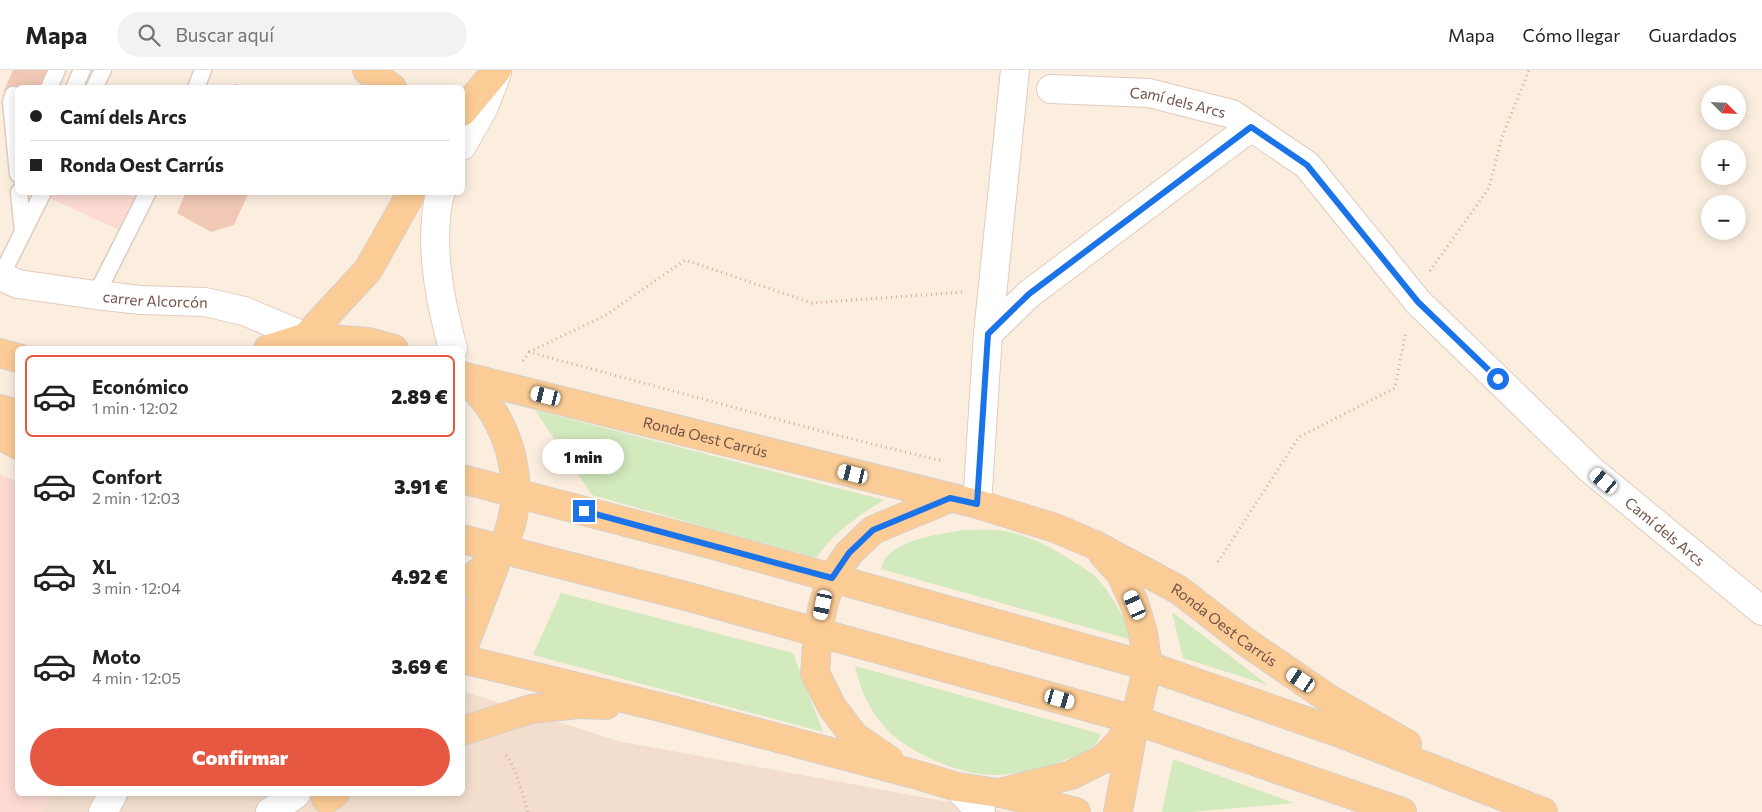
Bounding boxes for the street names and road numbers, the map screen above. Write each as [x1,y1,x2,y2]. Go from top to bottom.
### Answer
street label: Camí dels Arcs [1129,83,1228,121]
street label: carrer Alcorcón [102,287,208,311]
street label: Ronda Oest Carrús [641,412,770,461]
street label: Camí dels Arcs [1622,493,1709,569]
street label: Ronda Oest Carrús [1169,579,1281,670]

